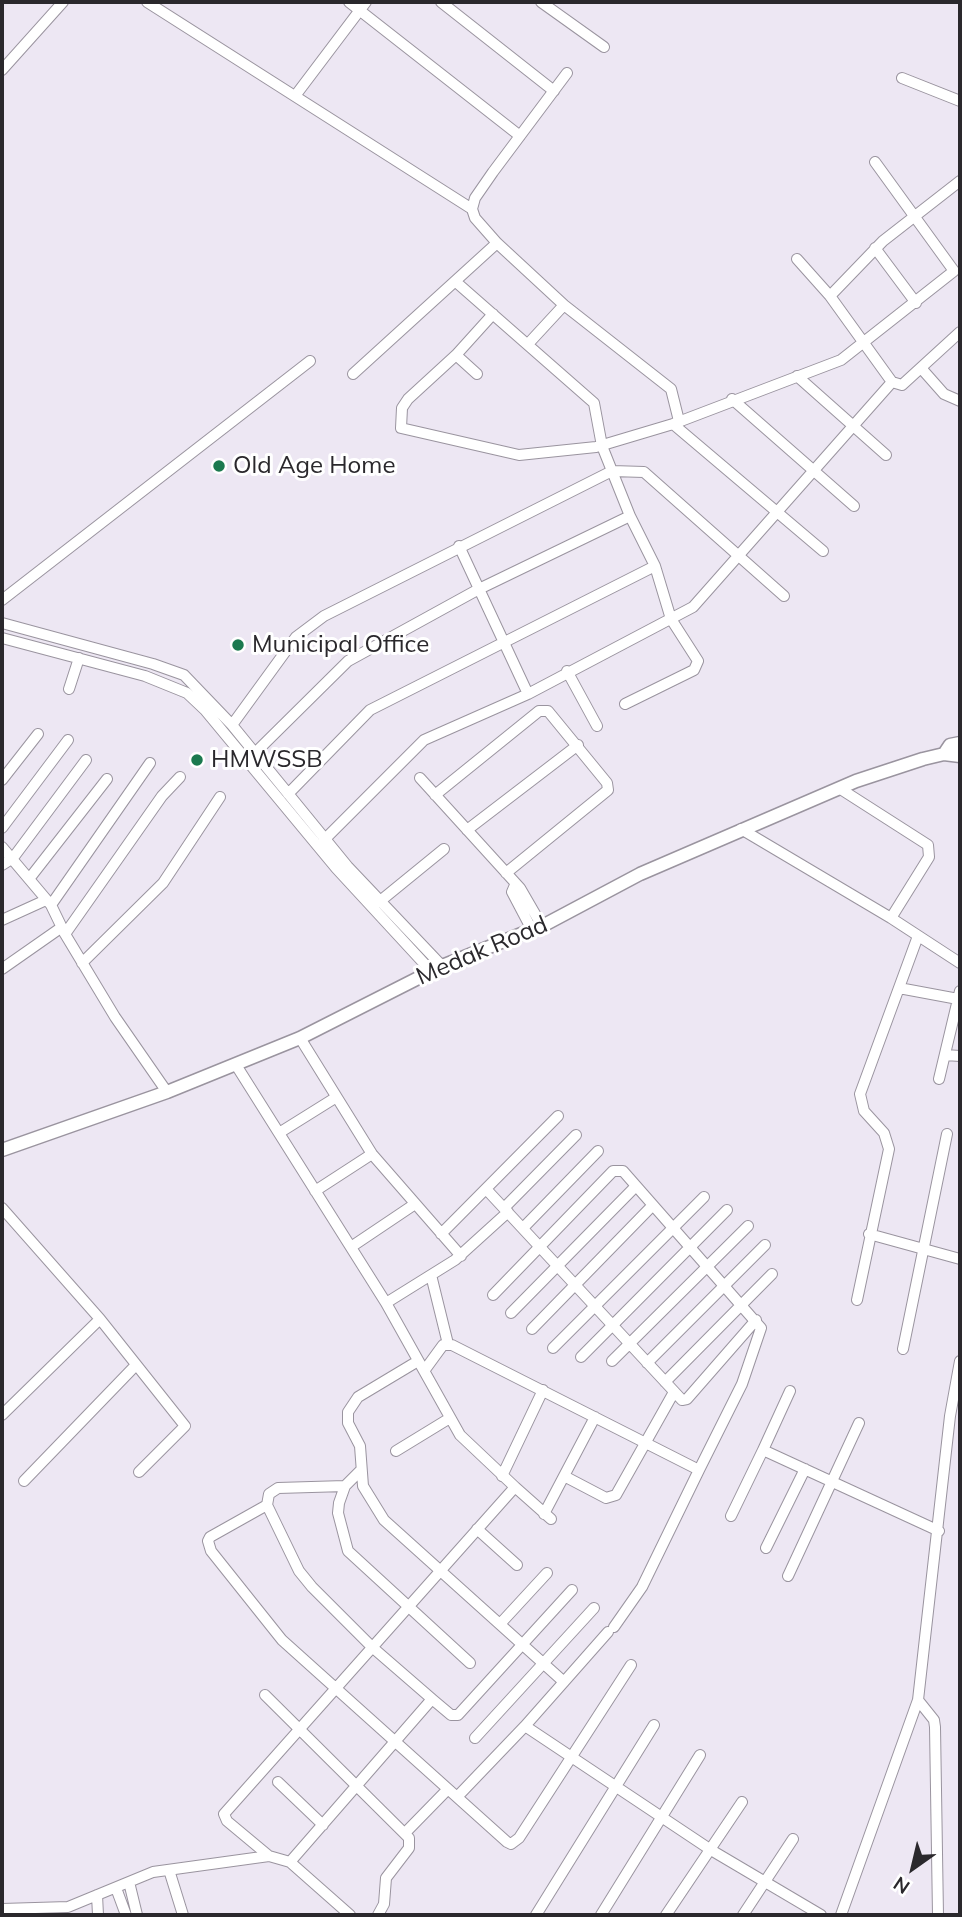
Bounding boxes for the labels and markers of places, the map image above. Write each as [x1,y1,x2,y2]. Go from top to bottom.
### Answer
place label: Old Age Home [233,452,395,480]
marker: Old Age Home [211,458,227,474]
place label: Municipal Office [252,631,429,659]
marker: Municipal Office [230,637,246,653]
place label: HMWSSB [211,746,323,774]
marker: HMWSSB [189,752,205,768]

